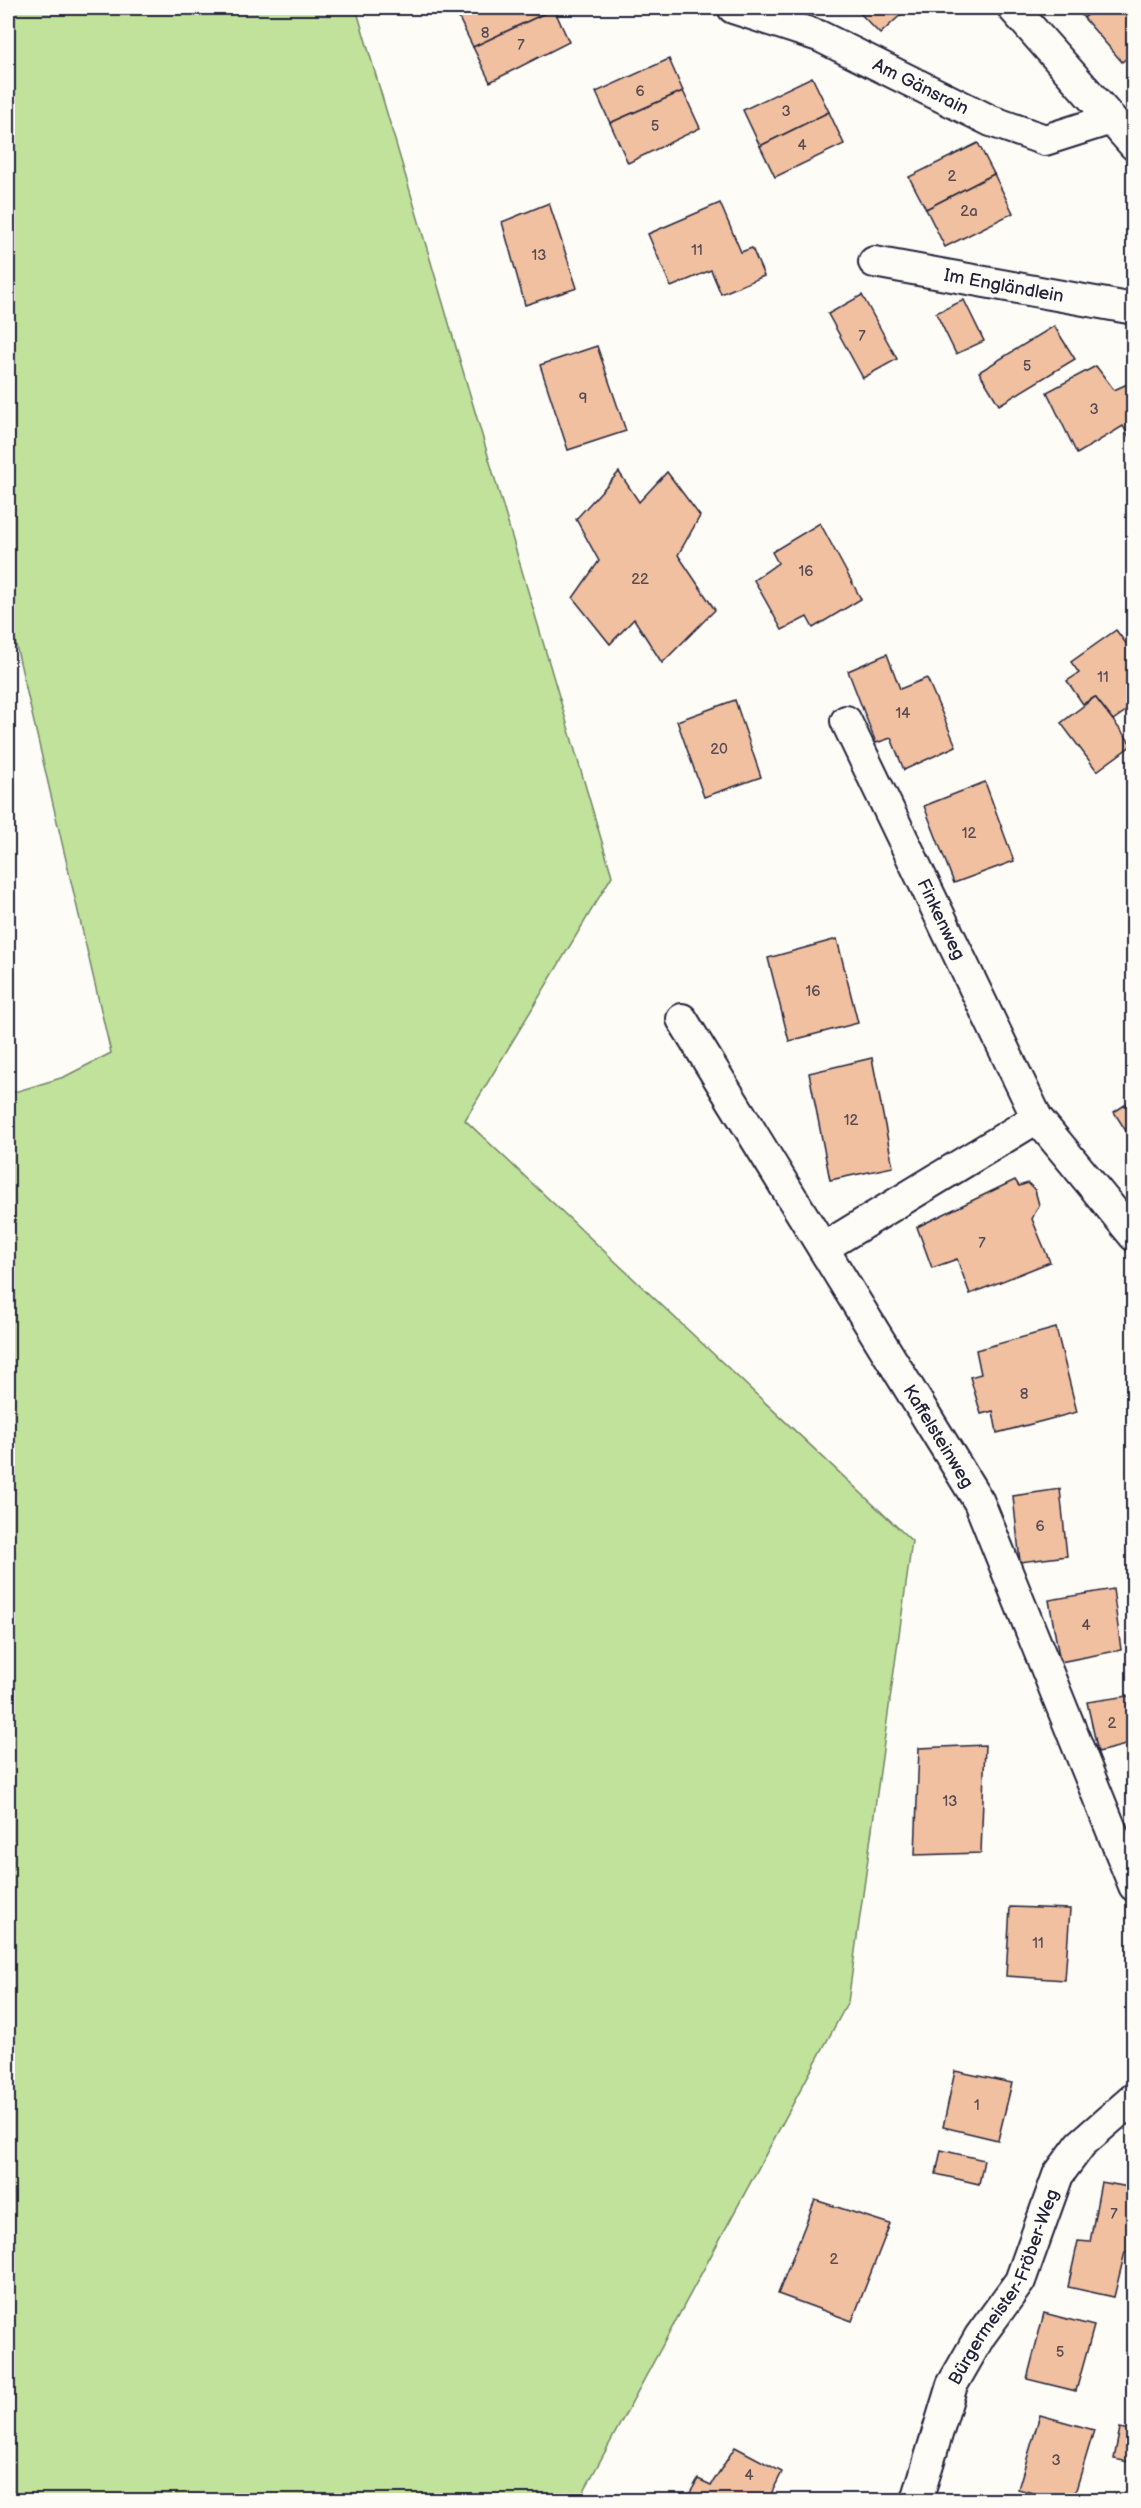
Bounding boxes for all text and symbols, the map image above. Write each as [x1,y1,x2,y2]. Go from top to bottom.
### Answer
house number: 8 [481,24,490,43]
house number: 7 [517,36,525,55]
street label: Am Gänsrain [869,54,972,119]
house number: 6 [635,82,645,101]
house number: 3 [781,102,791,121]
house number: 5 [651,117,659,136]
house number: 4 [797,136,807,155]
house number: 2 [948,167,957,186]
house number: 2a [960,202,978,221]
house number: 11 [691,241,703,260]
house number: 13 [531,246,547,265]
street label: Im Engländlein [942,264,1065,307]
house number: 7 [858,327,866,346]
house number: 5 [1023,357,1031,376]
house number: 9 [579,389,587,408]
house number: 3 [1089,400,1099,419]
house number: 16 [799,562,813,581]
house number: 22 [631,570,649,589]
house number: 11 [1097,668,1109,687]
house number: 14 [896,704,910,723]
house number: 20 [710,740,728,759]
house number: 12 [962,824,976,843]
street label: Finkenweg [913,875,970,963]
house number: 16 [806,982,820,1001]
house number: 12 [844,1111,858,1130]
house number: 7 [978,1234,986,1253]
street label: Kaffelsteinweg [899,1381,978,1492]
house number: 8 [1020,1385,1029,1404]
house number: 6 [1035,1517,1045,1536]
house number: 4 [1081,1616,1091,1635]
house number: 2 [1108,1714,1117,1733]
house number: 13 [942,1792,958,1811]
house number: 11 [1032,1934,1044,1953]
house number: 1 [974,2096,980,2115]
street label: Bürgermeister-Fröber-Weg [944,2186,1063,2388]
house number: 7 [1110,2205,1118,2224]
house number: 2 [830,2250,839,2269]
house number: 5 [1056,2343,1064,2362]
house number: 3 [1051,2451,1061,2470]
house number: 4 [744,2466,754,2485]

